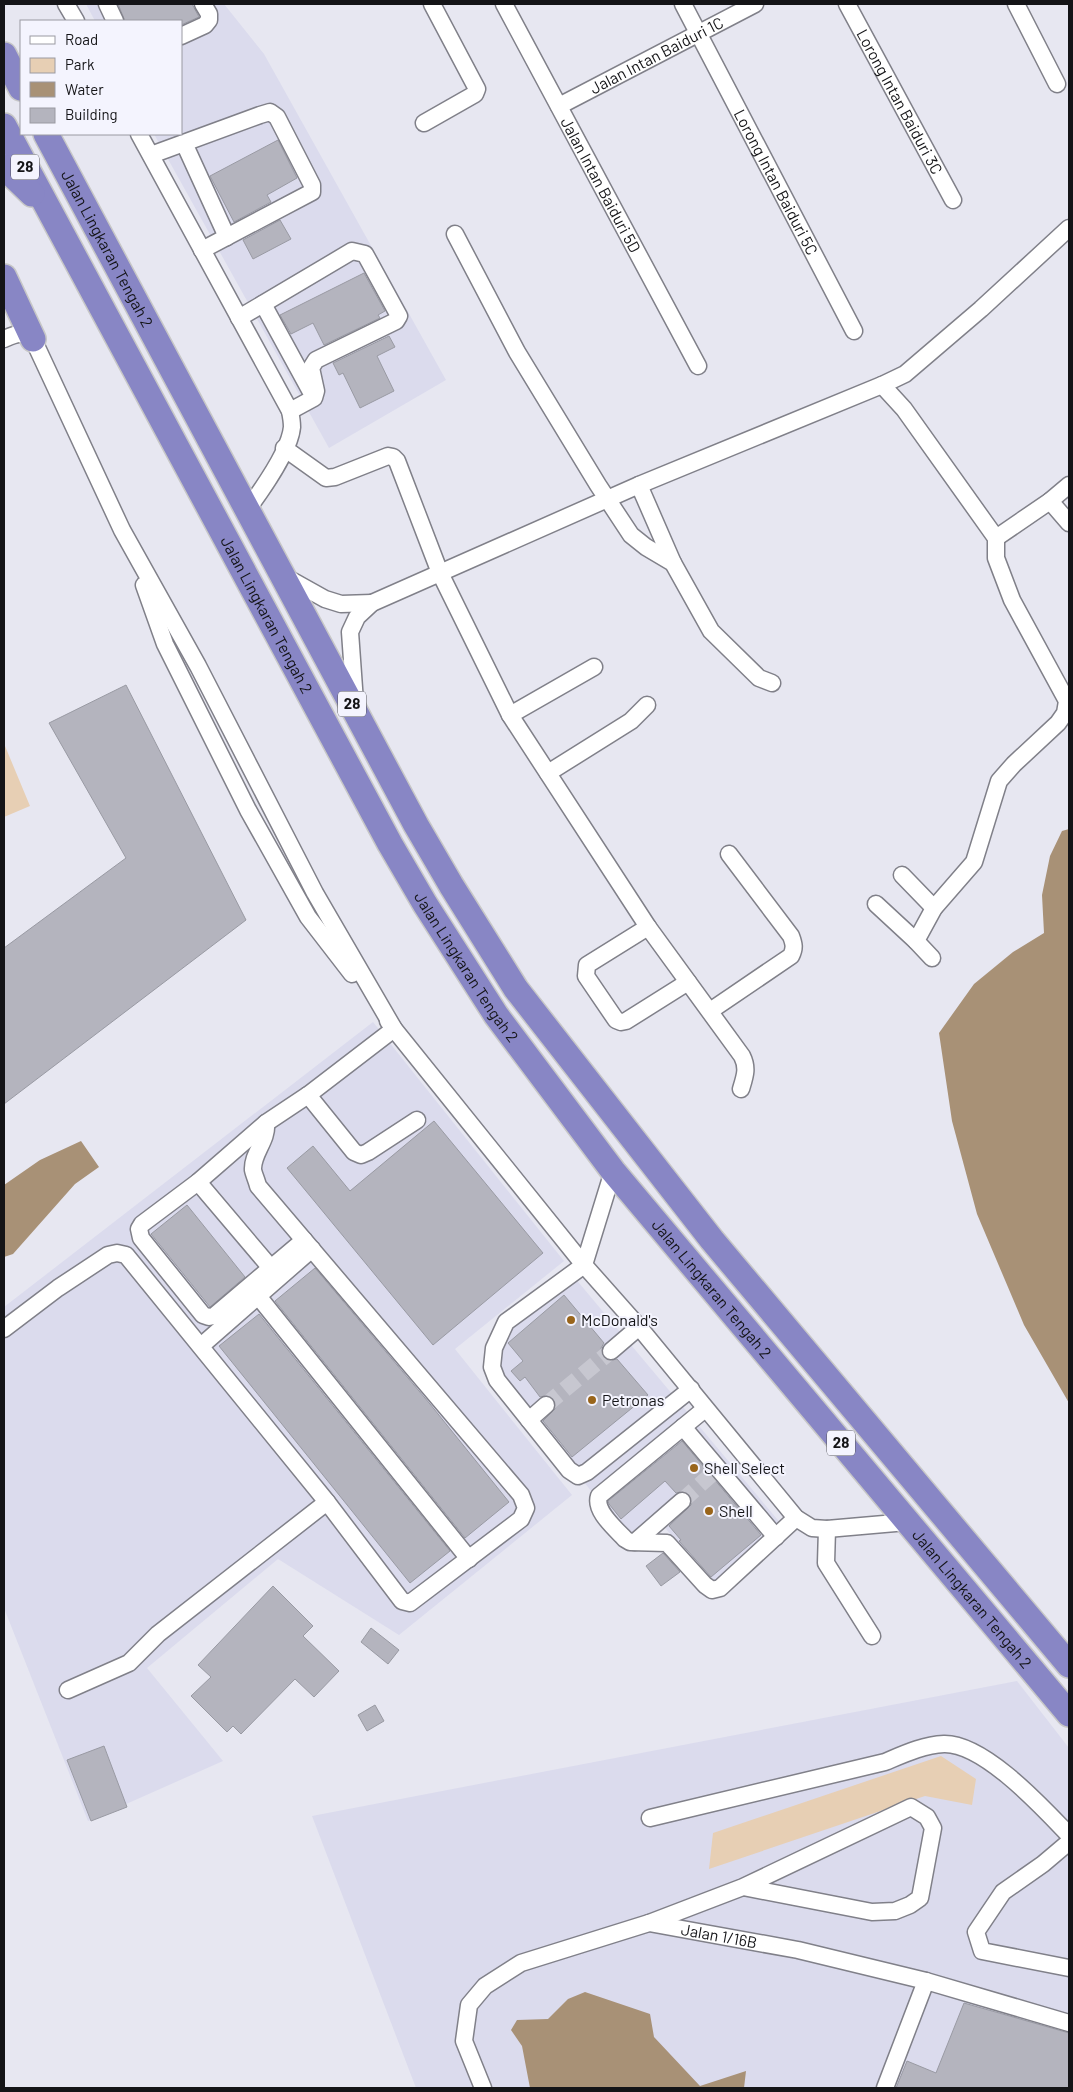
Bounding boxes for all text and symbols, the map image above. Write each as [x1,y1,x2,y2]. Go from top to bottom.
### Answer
street label: Jalan Intan Baiduri 1C [586,12,726,97]
legend [20,20,182,135]
street label: Lorong Intan Baiduri 3C [853,26,947,177]
text: Road [65,30,98,48]
text: Park [65,55,95,73]
text: Water [65,80,104,98]
text: Building [65,105,118,123]
street label: Lorong Intan Baiduri 5C [731,106,823,258]
street label: Jalan Intan Baiduri 5D [557,114,645,255]
road number: 28 [11,154,39,180]
street label: Jalan Lingkaran Tengah 2 [58,166,158,330]
street label: Jalan Lingkaran Tengah 2 [217,533,317,696]
road number: 28 [338,692,366,716]
street label: Jalan Lingkaran Tengah 2 [411,888,523,1046]
street label: Jalan Lingkaran Tengah 2 [648,1215,776,1362]
place label: McDonald's [581,1310,658,1329]
marker: McDonald's [565,1314,577,1326]
place label: Petronas [602,1390,664,1409]
marker: Petronas [586,1394,598,1406]
road number: 28 [827,1430,855,1456]
place label: Shell Select [704,1458,785,1477]
marker: Shell Select [688,1462,700,1474]
place label: Shell [719,1501,753,1520]
marker: Shell [703,1505,715,1517]
street label: Jalan Lingkaran Tengah 2 [909,1525,1036,1672]
street label: Jalan 1/16B [680,1919,759,1951]

